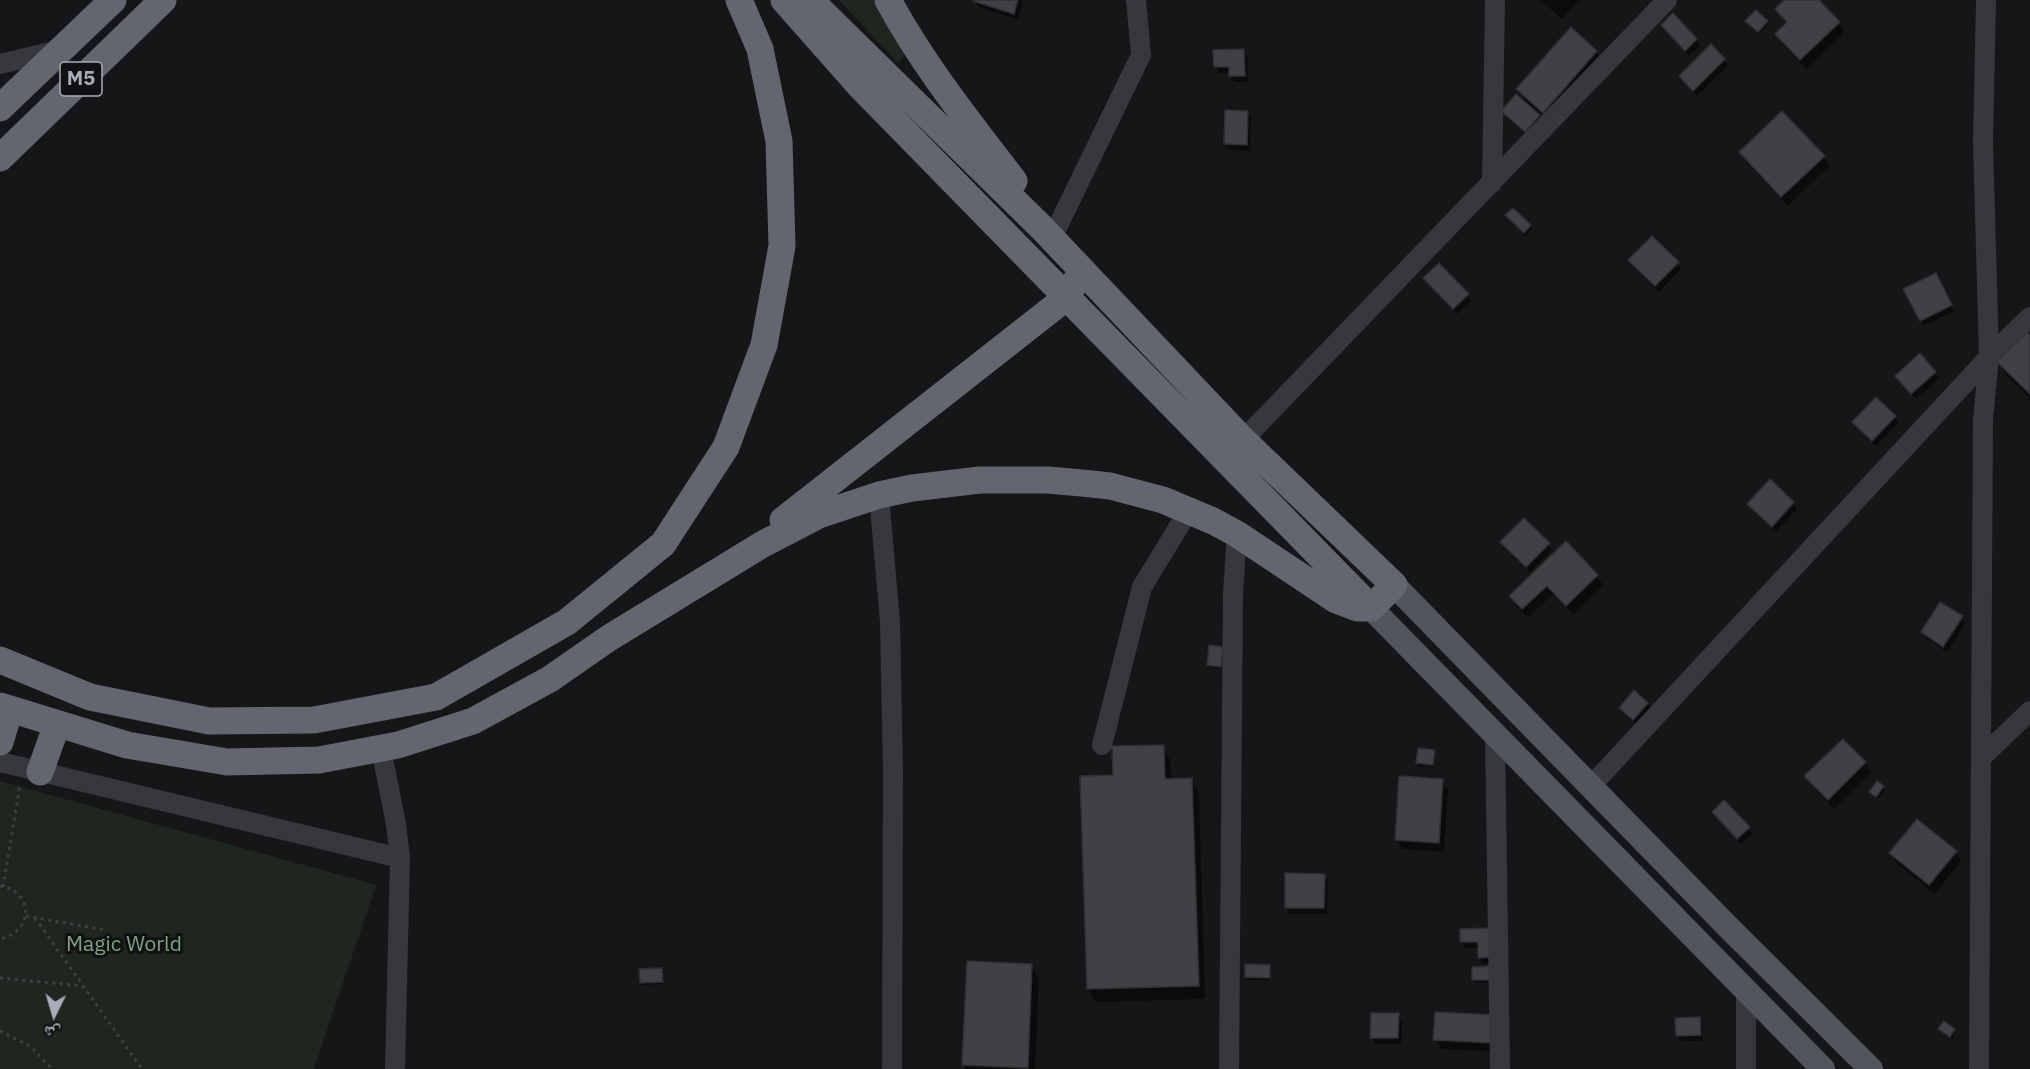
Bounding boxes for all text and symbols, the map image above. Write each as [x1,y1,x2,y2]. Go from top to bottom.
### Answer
road number: M5 [60,62,102,96]
park label: Magic World [66,932,182,958]
north arrow [24,985,84,1045]
text: ش [43,1022,62,1044]

